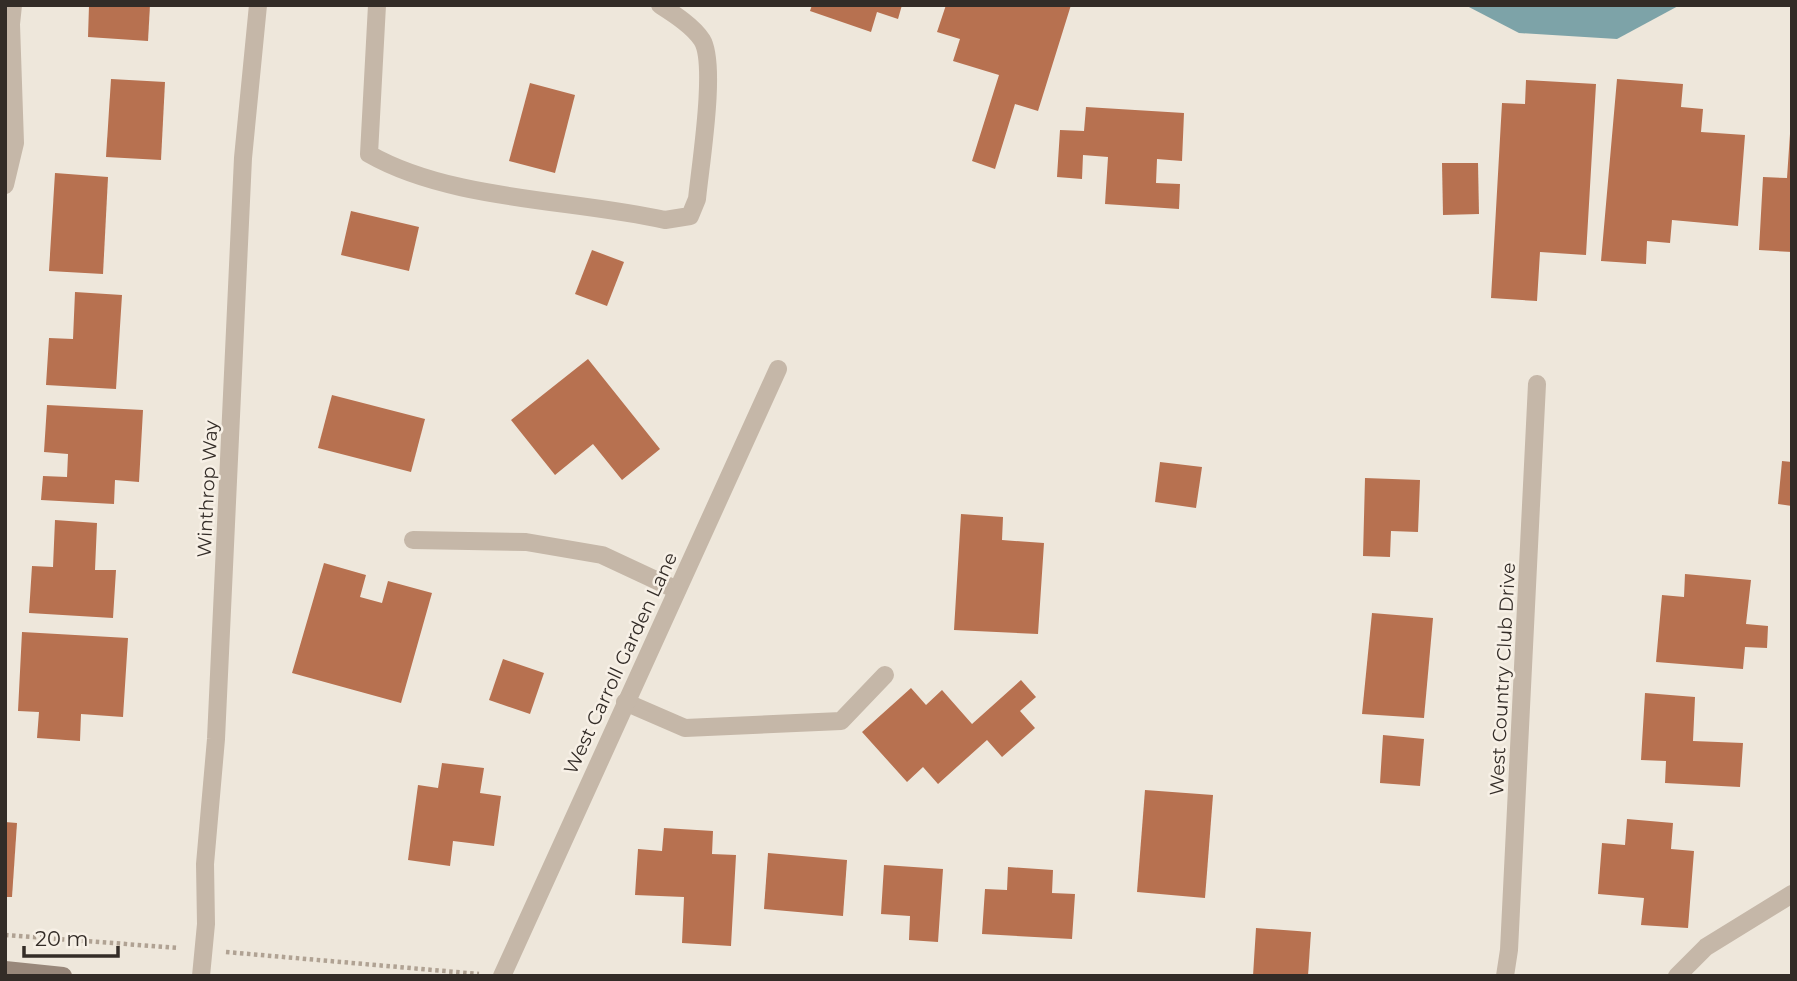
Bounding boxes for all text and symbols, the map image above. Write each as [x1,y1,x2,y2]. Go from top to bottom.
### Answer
street label: Winthrop Way [192,419,223,558]
street label: West Carroll Garden Lane [559,549,682,778]
street label: West Country Club Drive [1485,562,1520,796]
scale bar [24,914,119,958]
text: 20 m [35,926,89,951]

